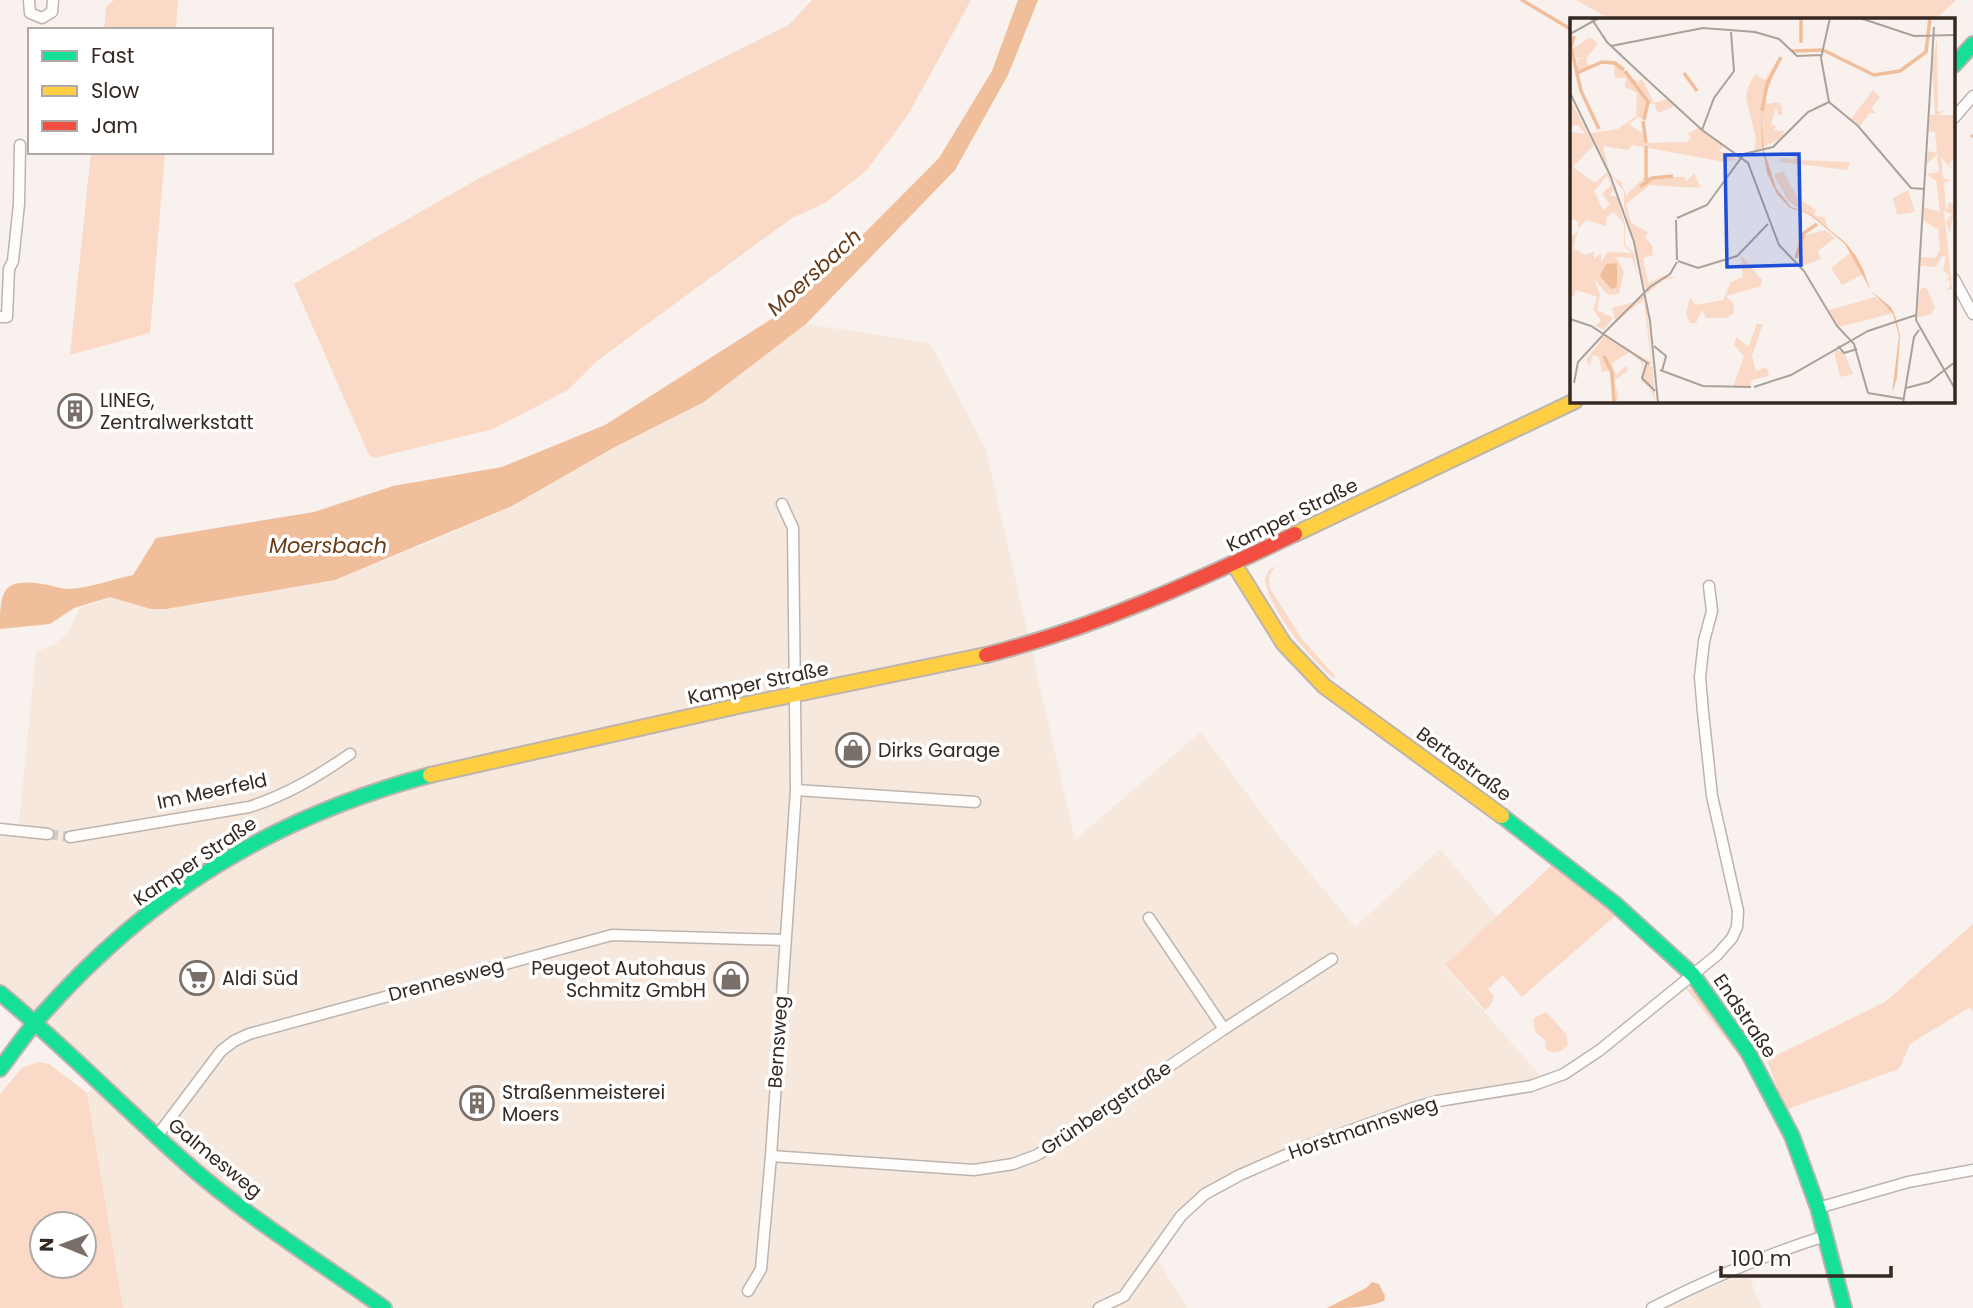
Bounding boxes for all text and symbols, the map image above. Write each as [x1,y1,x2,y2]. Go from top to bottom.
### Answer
inset map [1570,18,1955,402]
legend [28,28,273,154]
text: Fast [91,41,134,70]
text: Slow [91,76,139,105]
text: Jam [91,111,138,140]
water label: Moersbach [760,222,868,322]
place label: LINEG, Zentralwerkstatt [100,387,254,436]
building icon: LINEG, Zentralwerkstatt [56,392,94,430]
street label: Kamper Straße [1222,471,1362,559]
water label: Moersbach [269,531,387,560]
street label: Kamper Straße [685,655,831,711]
street label: Bertastraße [1411,720,1517,808]
shop icon: Dirks Garage [834,731,872,769]
place label: Dirks Garage [878,737,1000,764]
street label: Im Meerfeld [154,766,270,816]
street label: Kamper Straße [128,810,262,912]
street label: Drennesweg [385,952,507,1008]
place label: Peugeot Autohaus Schmitz GmbH [531,955,706,1004]
supermarket icon: Aldi Süd [178,959,216,997]
shop icon: Peugeot Autohaus Schmitz GmbH [712,960,750,998]
place label: Aldi Süd [222,965,298,992]
street label: Endstraße [1707,969,1783,1063]
street label: Bernsweg [761,995,795,1089]
street label: Grünbergstraße [1035,1054,1177,1162]
place label: Straßenmeisterei Moers [502,1079,665,1128]
building icon: Straßenmeisterei Moers [458,1084,496,1122]
street label: Horstmannsweg [1285,1090,1441,1166]
street label: Galmesweg [162,1112,268,1204]
north arrow [28,1210,98,1280]
scale bar [1721,1234,1891,1278]
text: N [33,1237,60,1252]
text: 100 m [1731,1244,1791,1273]

